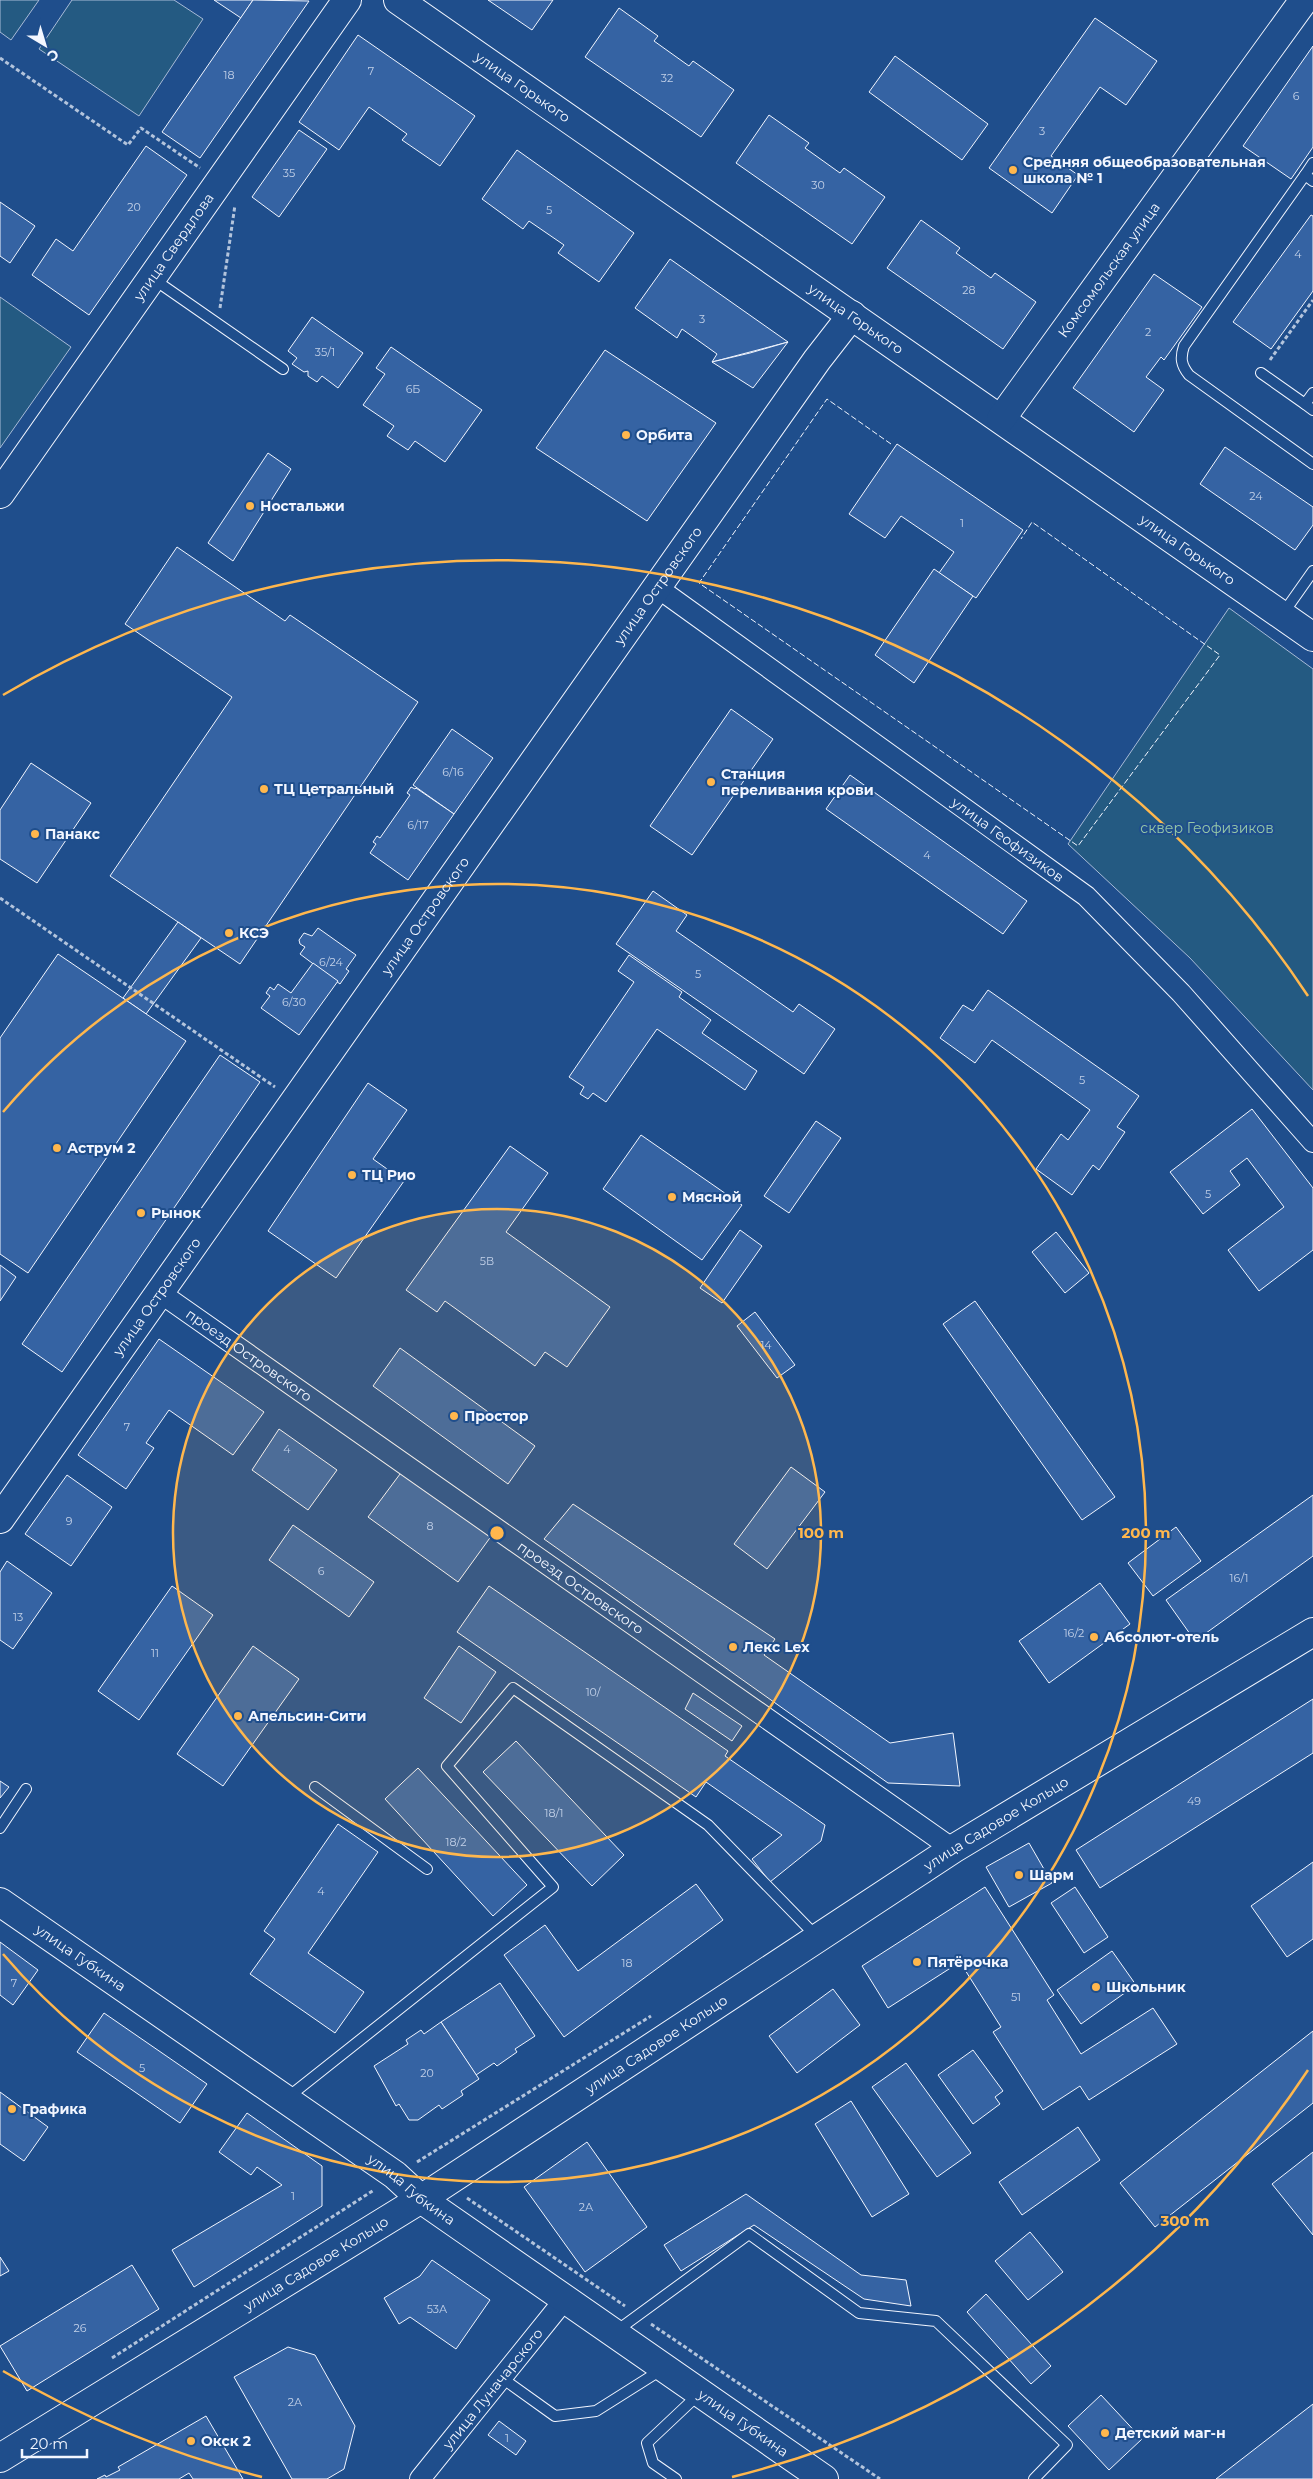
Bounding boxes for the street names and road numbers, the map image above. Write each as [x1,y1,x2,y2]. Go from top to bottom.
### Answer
street label: улица Горького [471,47,574,126]
street label: улица Свердлова [129,189,218,305]
street label: Комсомольская улица [1054,199,1164,341]
street label: улица Горького [804,279,907,358]
street label: улица Горького [1136,510,1239,589]
street label: улица Островского [610,523,706,649]
street label: улица Геофизиков [947,793,1068,886]
street label: улица Островского [377,853,473,979]
street label: улица Островского [108,1234,205,1360]
street label: проезд Островского [182,1305,316,1406]
street label: проезд Островского [514,1537,647,1638]
street label: улица Садовое Кольцо [919,1772,1072,1875]
street label: улица Губкина [31,1920,129,1995]
street label: улица Садовое Кольцо [581,1991,731,2098]
street label: улица Губкина [363,2149,459,2229]
street label: улица Садовое Кольцо [239,2212,392,2315]
street label: улица Луначарского [438,2325,547,2453]
street label: улица Губкина [694,2385,792,2461]

